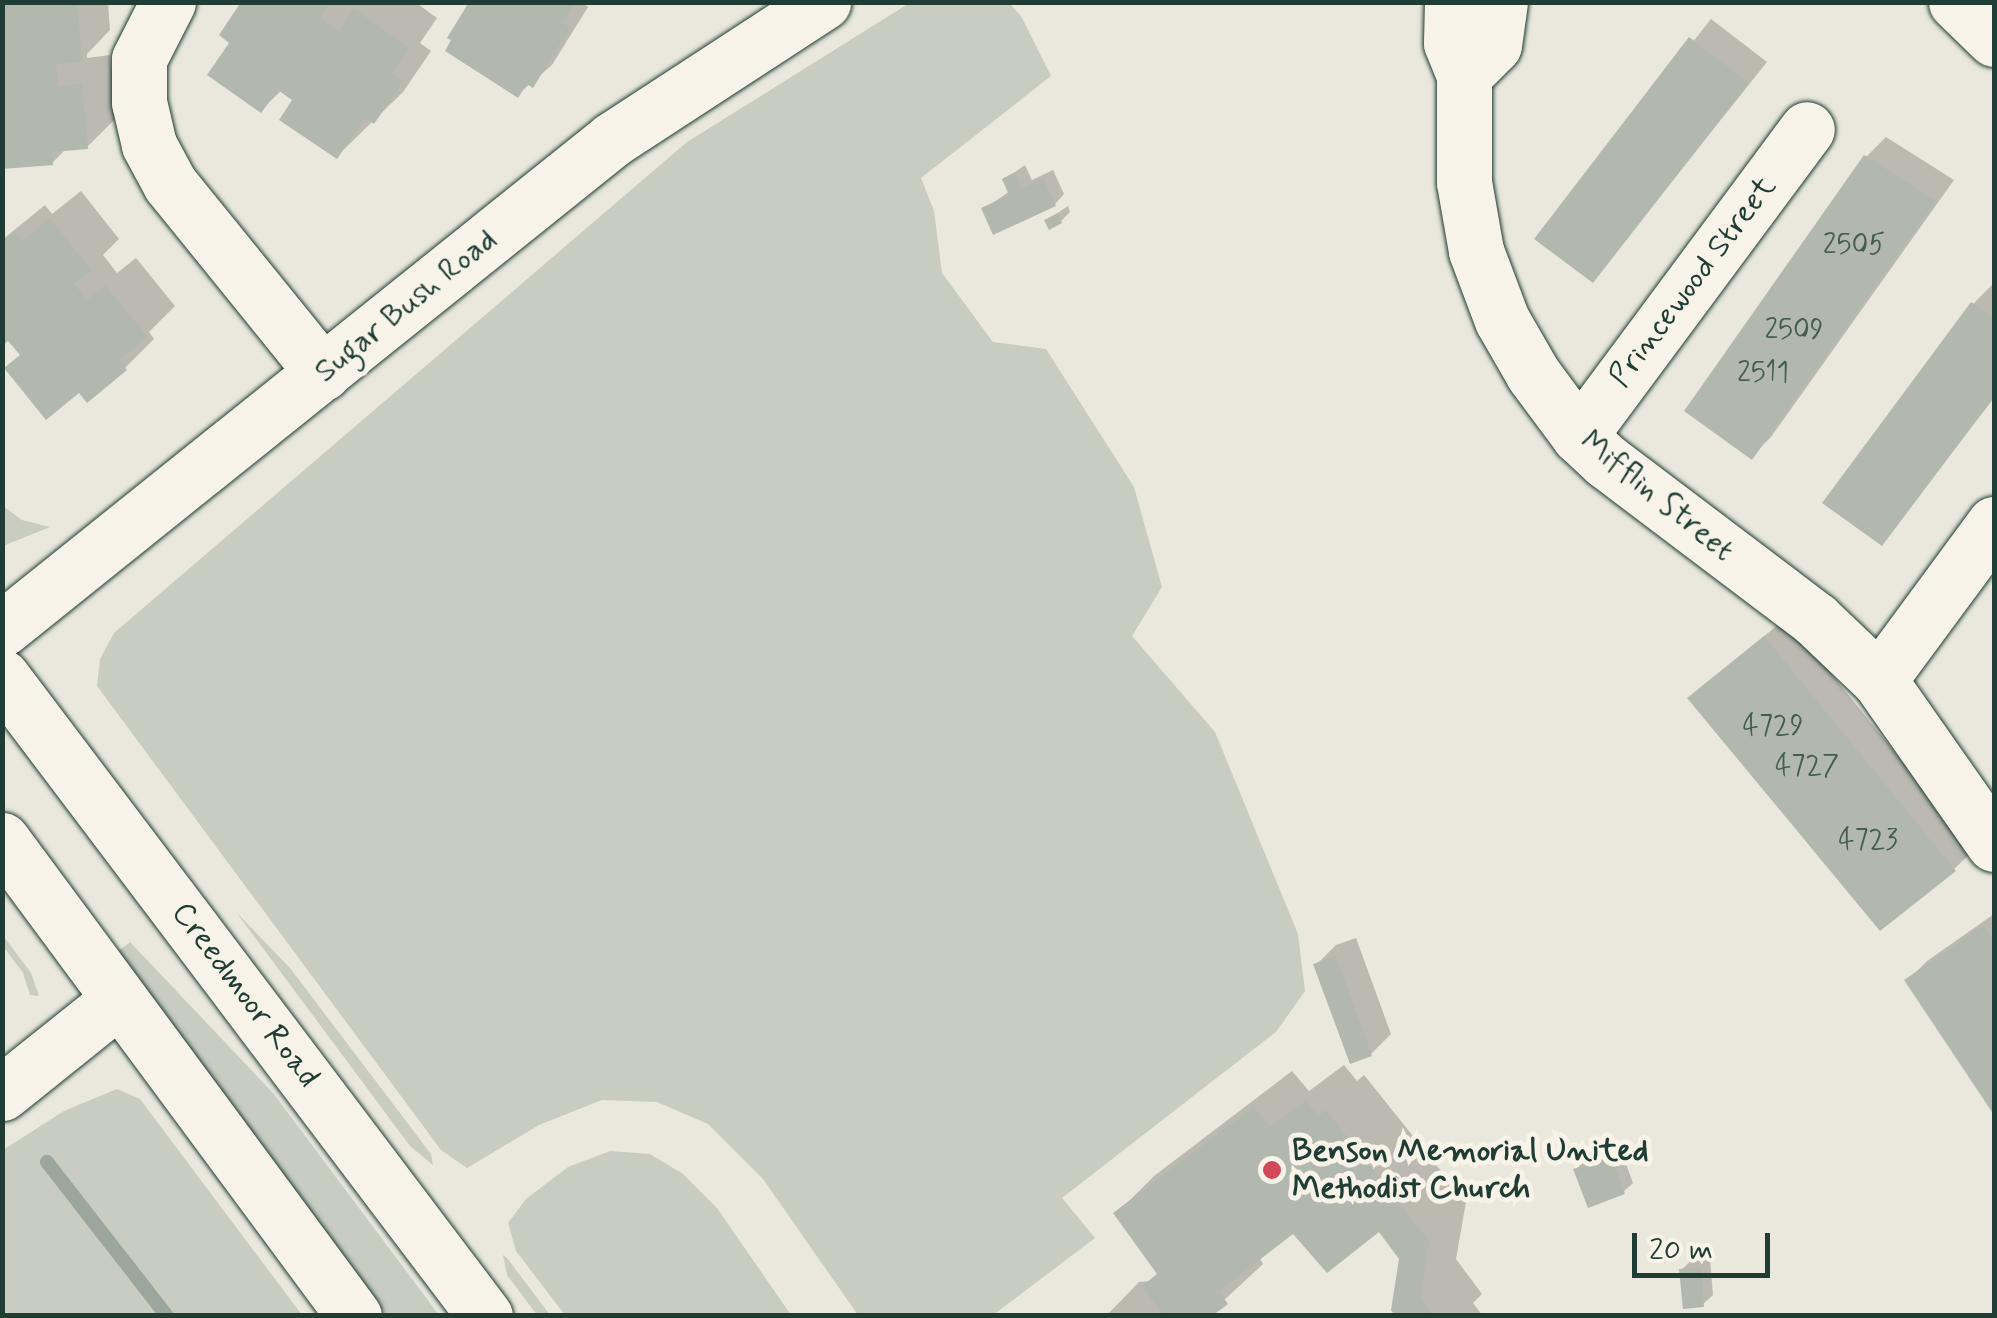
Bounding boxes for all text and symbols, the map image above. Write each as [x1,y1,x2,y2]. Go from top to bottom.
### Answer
street label: Princewood Street [1601,169,1785,395]
street label: Sugar Bush Road [308,222,504,390]
house number: 2505 [1823,229,1885,263]
house number: 2509 [1764,314,1824,348]
house number: 2511 [1737,357,1789,391]
street label: Mifflin Street [1570,421,1744,571]
house number: 4729 [1743,710,1803,744]
house number: 4727 [1775,750,1839,784]
house number: 4723 [1838,824,1898,858]
street label: Creedmoor Road [164,897,326,1093]
place label: Benson Memorial United Methodist Church [1292,1133,1628,1208]
marker: Benson Memorial United Methodist Church [1261,1159,1283,1181]
scale bar [1637,1213,1774,1275]
text: 20 m [1649,1231,1713,1270]

